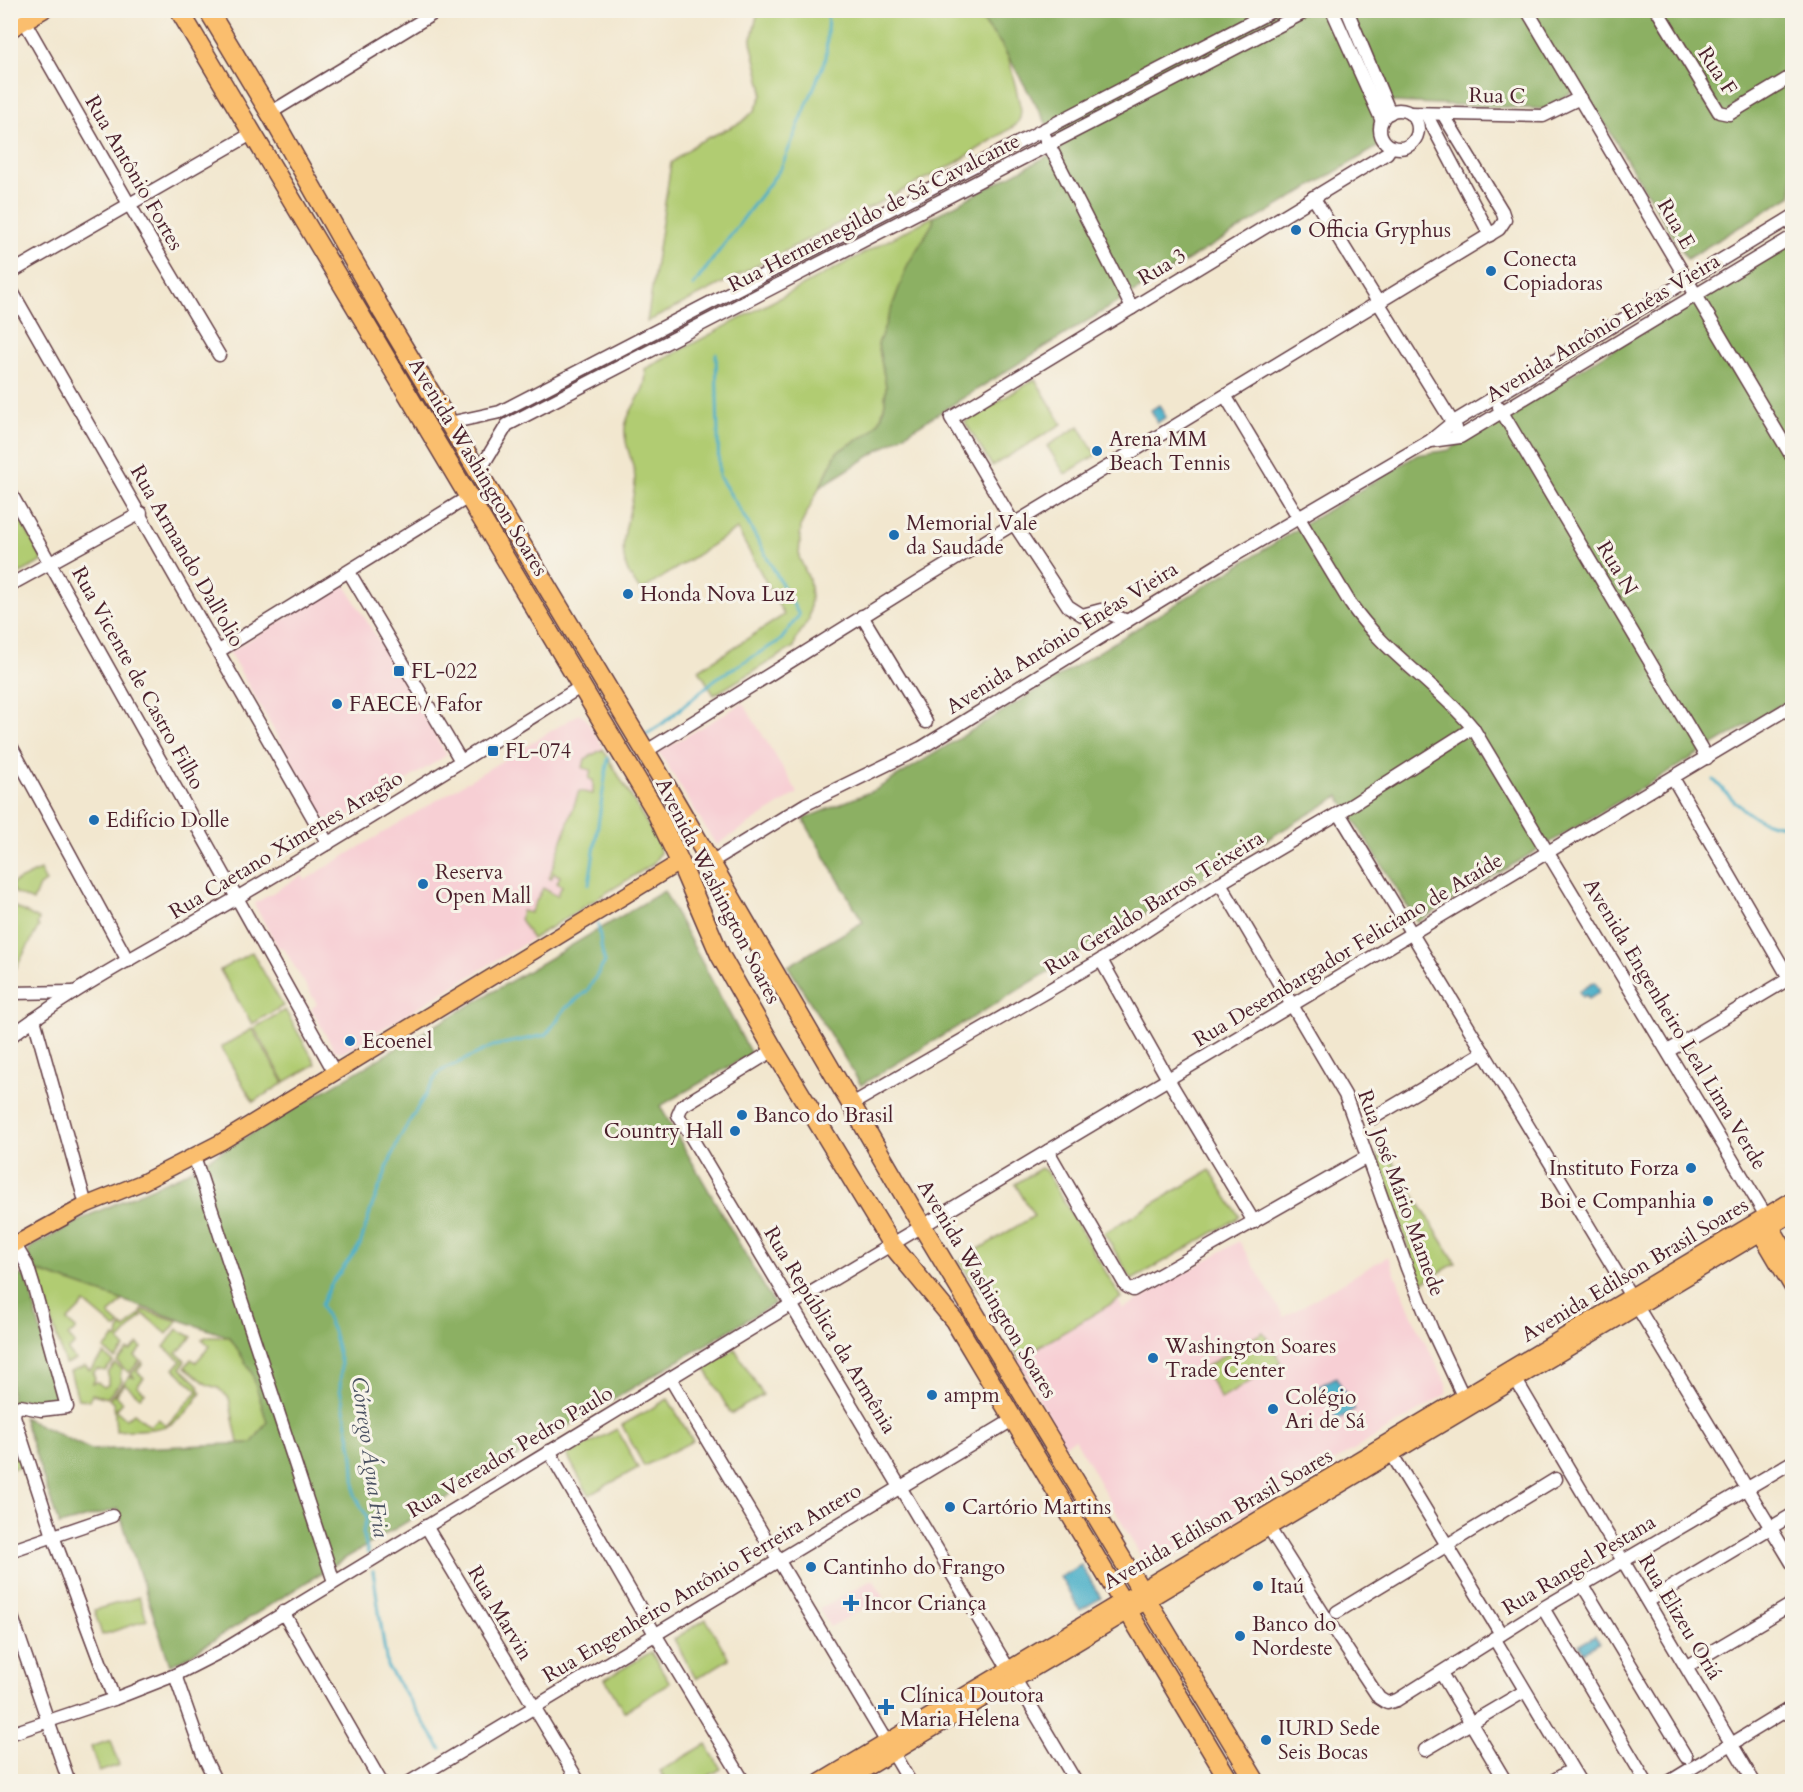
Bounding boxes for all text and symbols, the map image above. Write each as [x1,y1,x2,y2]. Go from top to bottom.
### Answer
street label: Rua F [1690,41,1744,101]
street label: Rua C [1468,81,1526,111]
street label: Rua Antônio Fortes [78,90,190,256]
street label: Rua Hermenegildo de Sá Cavalcante [723,127,1025,299]
street label: Rua E [1650,193,1702,255]
place label: Officia Gryphus [1308,216,1451,245]
marker: Officia Gryphus [1289,223,1303,237]
street label: Rua 3 [1132,241,1192,293]
place label: Conecta Copiadoras [1503,245,1603,298]
street label: Avenida Antônio Enéas Vieira [1481,246,1725,410]
marker: Conecta Copiadoras [1484,264,1498,278]
street label: Avenida Washington Soares [401,352,555,582]
place label: Arena MM Beach Tennis [1109,425,1230,478]
marker: Arena MM Beach Tennis [1090,444,1104,458]
street label: Rua Armando Dall'olio [123,460,251,652]
place label: Memorial Vale da Saudade [906,509,1037,562]
marker: Memorial Vale da Saudade [887,528,901,542]
street label: Rua N [1589,535,1645,601]
street label: Avenida Antônio Enéas Vieira [941,555,1183,721]
street label: Rua Vicente de Castro Filho [65,561,211,795]
place label: Honda Nova Luz [640,580,796,609]
marker: Honda Nova Luz [621,587,635,601]
place label: FL-022 [411,657,478,686]
marker: FL-022 [392,664,406,678]
place label: FAECE / Fafor [349,690,483,719]
marker: FAECE / Fafor [330,697,344,711]
place label: FL-074 [505,737,572,766]
marker: FL-074 [486,744,500,758]
street label: Rua Caetano Ximenes Aragão [164,764,408,926]
street label: Avenida Washington Soares [648,773,788,1009]
place label: Edifício Dolle [106,806,229,835]
marker: Edifício Dolle [87,813,101,827]
street label: Rua Geraldo Barros Teixeira [1039,824,1269,982]
street label: Rua Desembargador Feliciano de Ataíde [1188,846,1508,1054]
place label: Reserva Open Mall [435,858,531,911]
street label: Avenida Engenheiro Leal Lima Verde [1576,873,1774,1175]
marker: Reserva Open Mall [416,877,430,891]
place label: Ecoenel [362,1027,432,1056]
marker: Ecoenel [343,1034,357,1048]
street label: Rua José Mário Mamede [1350,1086,1452,1300]
place label: Banco do Brasil [754,1101,893,1130]
marker: Banco do Brasil [735,1108,749,1122]
place label: Country Hall [604,1117,723,1146]
marker: Country Hall [728,1124,742,1138]
place label: Instituto Forza [1549,1154,1679,1183]
marker: Instituto Forza [1684,1161,1698,1175]
street label: Avenida Washington Soares [910,1174,1064,1404]
place label: Boi e Companhia [1540,1187,1696,1216]
street label: Avenida Edilson Brasil Soares [1516,1191,1754,1349]
marker: Boi e Companhia [1701,1194,1715,1208]
street label: Rua República da Armênia [757,1221,903,1439]
place label: Washington Soares Trade Center [1164,1332,1336,1385]
marker: Washington Soares Trade Center [1146,1351,1160,1365]
water label: Córrego Água Fria [344,1375,396,1539]
street label: Rua Vereador Pedro Paulo [402,1379,618,1525]
place label: ampm [944,1381,1000,1410]
place label: Colégio Ari de Sá [1285,1383,1365,1436]
marker: ampm [925,1388,939,1402]
marker: Colégio Ari de Sá [1266,1402,1280,1416]
street label: Avenida Edilson Brasil Soares [1098,1441,1338,1597]
street label: Rua Engenheiro Antônio Ferreira Antero [537,1476,867,1690]
place label: Cartório Martins [962,1493,1111,1522]
marker: Cartório Martins [943,1500,957,1514]
street label: Rua Rangel Pestana [1497,1508,1661,1622]
street label: Rua Elizeu Oriá [1631,1549,1729,1685]
place label: Cantinho do Frango [823,1553,1005,1582]
street label: Rua Marvin [460,1560,540,1666]
marker: Cantinho do Frango [804,1560,818,1574]
place label: Itaú [1270,1572,1304,1601]
marker: Itaú [1251,1579,1265,1593]
place label: Incor Criança [864,1589,987,1618]
marker: Incor Criança [842,1594,860,1612]
place label: Banco do Nordeste [1252,1610,1336,1663]
marker: Banco do Nordeste [1233,1629,1247,1643]
place label: Clínica Doutora Maria Helena [900,1681,1044,1734]
marker: Clínica Doutora Maria Helena [877,1698,895,1716]
place label: IURD Sede Seis Bocas [1278,1714,1380,1767]
marker: IURD Sede Seis Bocas [1259,1733,1273,1747]

